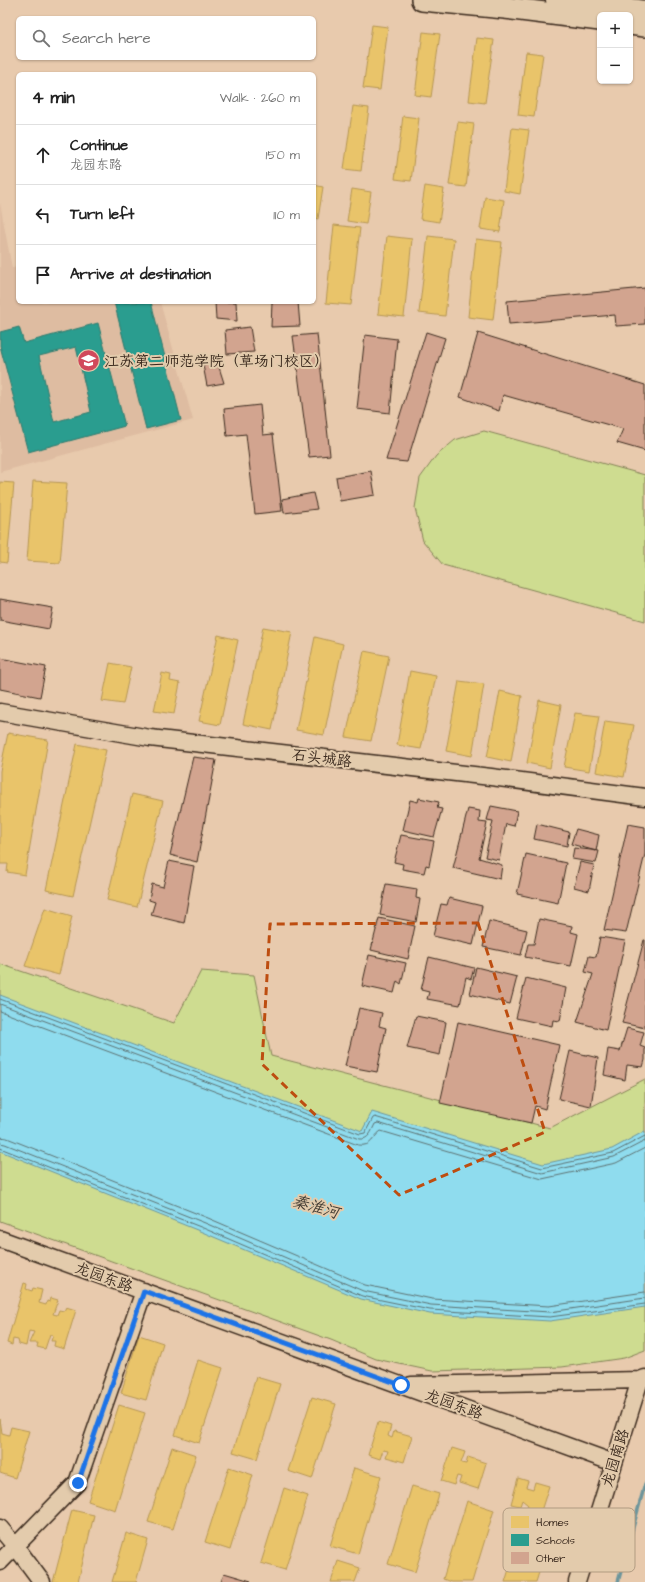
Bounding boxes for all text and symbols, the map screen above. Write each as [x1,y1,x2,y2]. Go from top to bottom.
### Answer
map controls [597,12,633,84]
button: + [597,12,633,48]
search box [16,16,316,60]
icon: search [30,27,52,49]
text: Search here [62,28,151,49]
button: − [597,48,633,84]
text: 4 min [32,86,75,110]
text: Walk · 260 m [220,89,300,107]
text: Continue [70,135,128,156]
icon: ahead [32,144,54,166]
text: 150 m [266,146,300,164]
text: 龙园东路 [70,156,122,174]
icon: left [32,204,54,226]
text: Turn left [70,204,134,225]
text: 110 m [273,206,300,224]
icon: arrive [32,264,54,286]
text: Arrive at destination [70,264,211,285]
school or university icon: 江苏第二师范学院（草场门校区） [75,348,101,374]
place label: 江苏第二师范学院（草场门校区） [104,351,329,372]
street label: 石头城路 [291,744,353,773]
water label: 秦淮河 [290,1190,345,1225]
street label: 龙园东路 [72,1257,136,1298]
route start [392,1376,410,1394]
street label: 龙园东路 [422,1384,486,1425]
street label: 龙园南路 [597,1426,634,1490]
route end [69,1474,87,1492]
legend [503,1508,635,1572]
text: Homes [536,1515,569,1530]
text: Schools [536,1533,576,1548]
text: Other [536,1551,565,1566]

